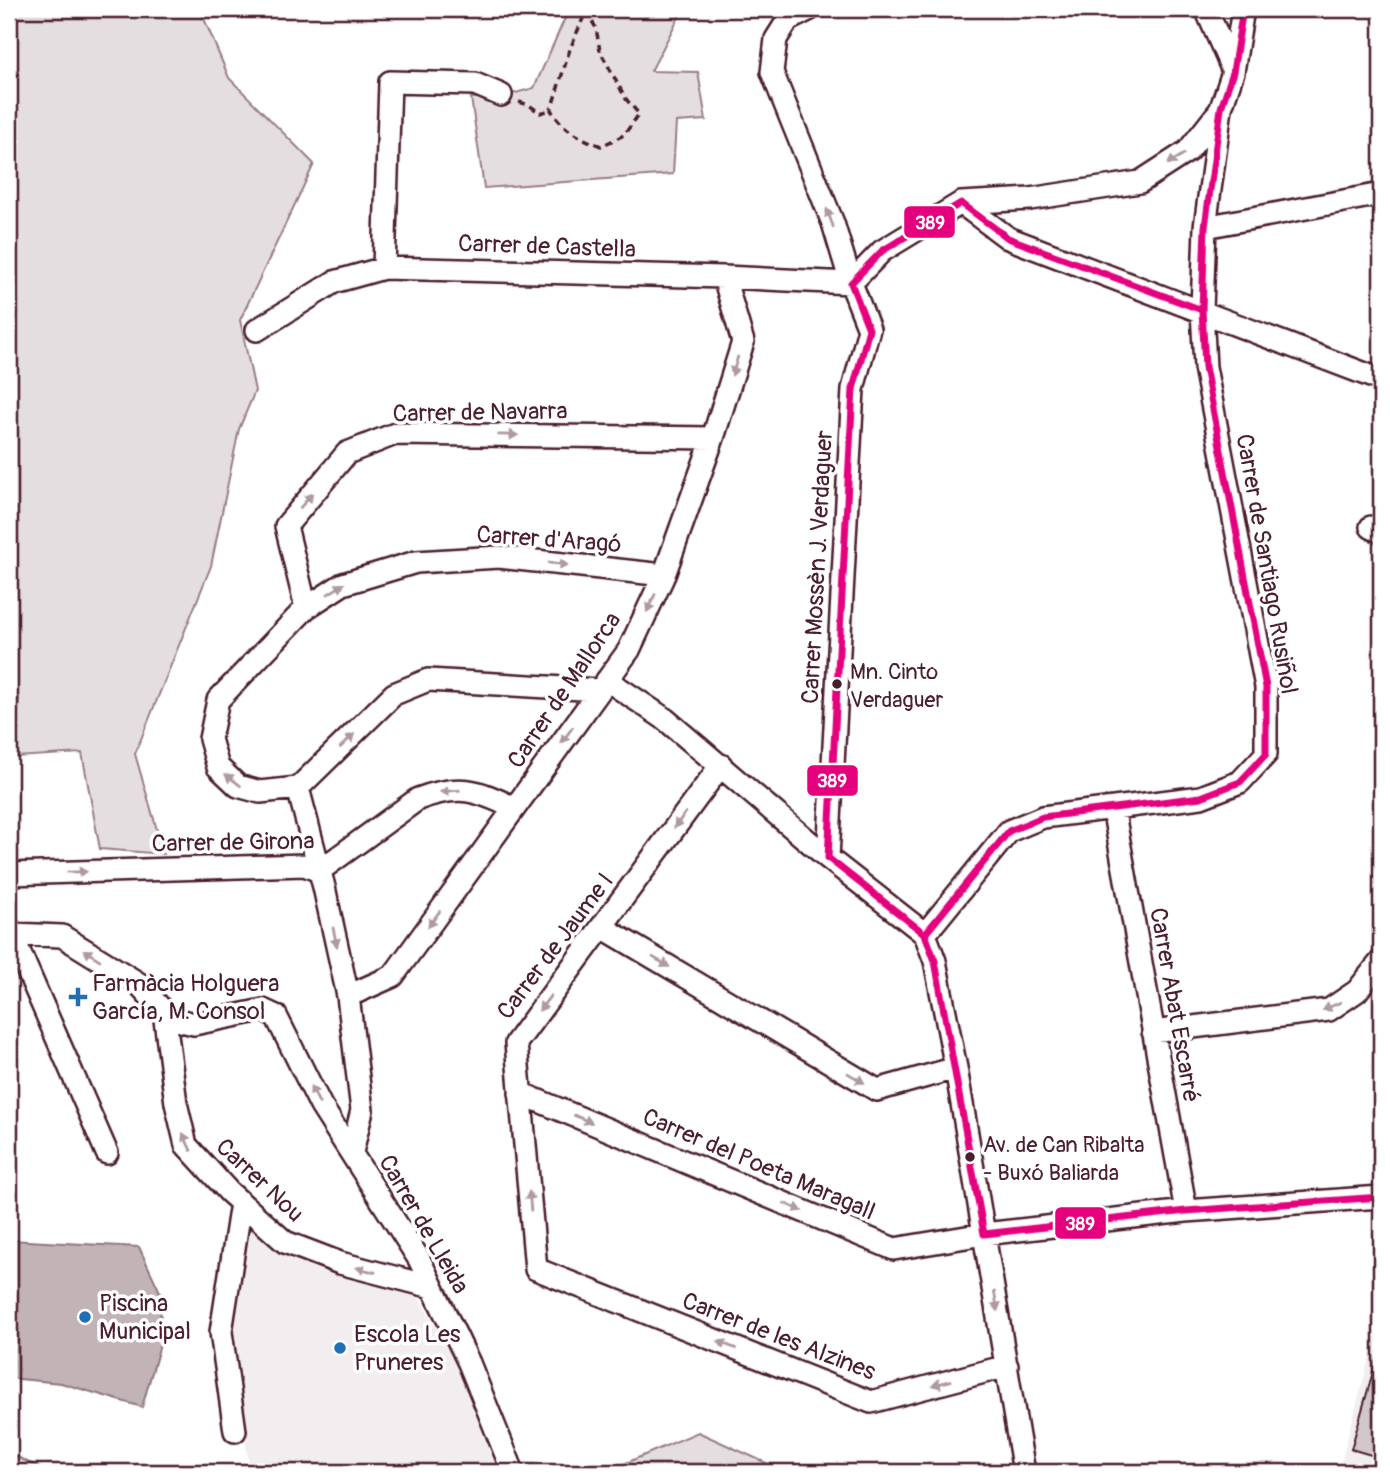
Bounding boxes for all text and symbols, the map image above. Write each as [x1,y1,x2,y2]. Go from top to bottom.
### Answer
one-way arrow [1167,152,1186,165]
line badge: 389 [903,205,956,239]
one-way arrow [825,208,836,229]
text: 389 [915,211,945,235]
street label: Carrer de Castella [457,229,636,264]
one-way arrow [730,356,740,377]
street label: Carrer de Navarra [392,396,568,429]
street label: Carrer Mossèn J. Verdaguer [796,429,839,705]
one-way arrow [497,430,519,441]
street label: Carrer de Santiago Rusiñol [1229,432,1304,696]
one-way arrow [299,493,314,511]
street label: Carrer d'Aragó [476,520,622,559]
one-way arrow [547,558,569,569]
one-way arrow [326,583,345,595]
one-way arrow [645,593,657,613]
street label: Carrer de Mallorca [502,607,627,774]
place label: Mn. Cinto Verdaguer [850,658,943,714]
marker: Mn. Cinto Verdaguer [830,677,844,691]
one-way arrow [560,726,574,744]
one-way arrow [338,733,355,749]
line badge: 389 [806,764,859,797]
text: 389 [817,769,847,793]
one-way arrow [224,773,243,787]
one-way arrow [439,786,461,797]
one-way arrow [673,811,687,830]
street label: Carrer de Girona [151,827,315,858]
one-way arrow [66,867,88,878]
street label: Carrer de Jaume I [491,867,620,1025]
street label: Carrer Abat Escarré [1143,905,1206,1105]
one-way arrow [426,910,441,928]
one-way arrow [329,926,340,948]
one-way arrow [82,948,101,961]
one-way arrow [651,956,670,968]
place label: Farmàcia Holguera García, M. Consol [92,969,279,1026]
marker: Farmàcia Holguera García, M. Consol [70,989,86,1005]
one-way arrow [538,994,552,1013]
one-way arrow [1322,1000,1342,1012]
one-way arrow [847,1072,866,1084]
one-way arrow [310,1085,321,1105]
street label: Carrer del Poeta Maragall [638,1102,879,1227]
one-way arrow [573,1114,594,1125]
one-way arrow [181,1131,193,1152]
place label: Av. de Can Ribalta - Buxó Baliarda [983,1131,1144,1187]
street label: Carrer Nou [210,1132,310,1228]
street label: Carrer de Lleida [372,1150,475,1299]
marker: Av. de Can Ribalta - Buxó Baliarda [963,1150,977,1164]
one-way arrow [524,1190,535,1212]
one-way arrow [783,1201,804,1212]
line badge: 389 [1054,1206,1107,1240]
text: 389 [1065,1212,1095,1236]
one-way arrow [355,1264,377,1275]
street label: Carrer de les Alzines [678,1286,880,1387]
place label: Piscina Municipal [99,1289,191,1346]
one-way arrow [991,1290,1002,1312]
marker: Piscina Municipal [77,1309,93,1325]
place label: Escola Les Pruneres [354,1320,461,1377]
marker: Escola Les Pruneres [332,1340,348,1356]
one-way arrow [717,1340,738,1351]
one-way arrow [931,1379,952,1389]

